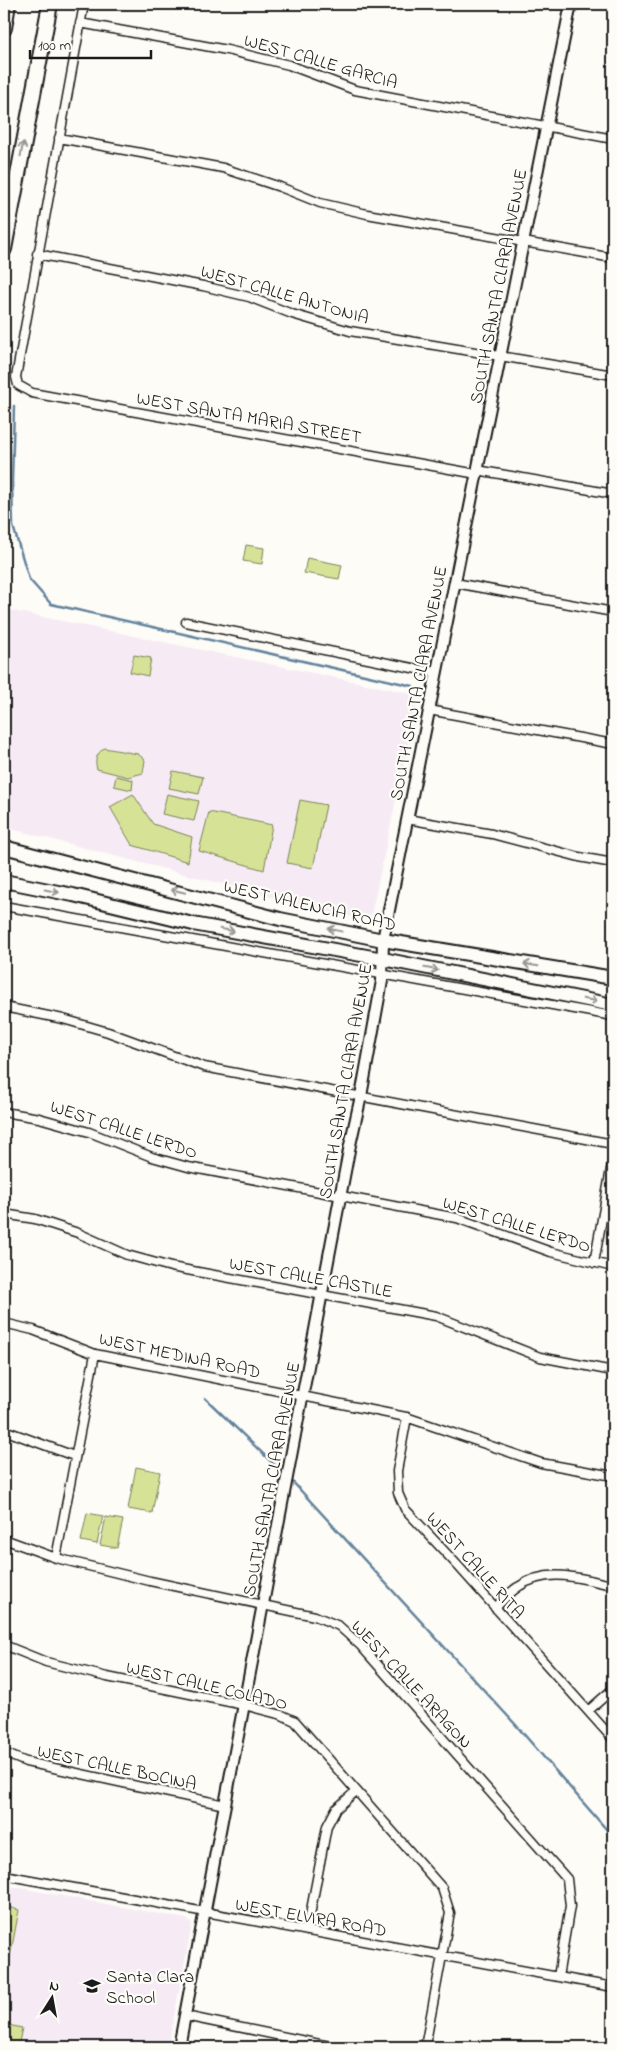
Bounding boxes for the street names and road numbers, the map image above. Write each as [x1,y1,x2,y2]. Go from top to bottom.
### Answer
street label: WEST CALLE GARCIA [241,29,400,97]
street label: SOUTH SANTA CLARA AVENUE [464,167,536,406]
street label: WEST CALLE ANTONIA [197,259,372,332]
street label: WEST SANTA MARIA STREET [134,386,363,452]
street label: SOUTH SANTA CLARA AVENUE [384,564,456,803]
street label: WEST VALENCIA ROAD [221,874,398,939]
street label: SOUTH SANTA CLARA AVENUE [313,961,381,1201]
street label: WEST CALLE LERDO [46,1095,200,1167]
street label: WEST CALLE LERDO [439,1191,594,1261]
street label: WEST CALLE CASTILE [227,1252,395,1306]
street label: WEST MEDINA ROAD [96,1327,263,1387]
street label: SOUTH SANTA CLARA AVENUE [237,1360,309,1599]
street label: WEST CALLE RITA [419,1507,530,1626]
street label: WEST CALLE ARAGON [344,1615,477,1756]
street label: WEST CALLE COLADO [123,1656,290,1718]
street label: WEST CALLE BOCINA [35,1739,199,1799]
street label: WEST ELVIRA ROAD [233,1893,388,1945]

